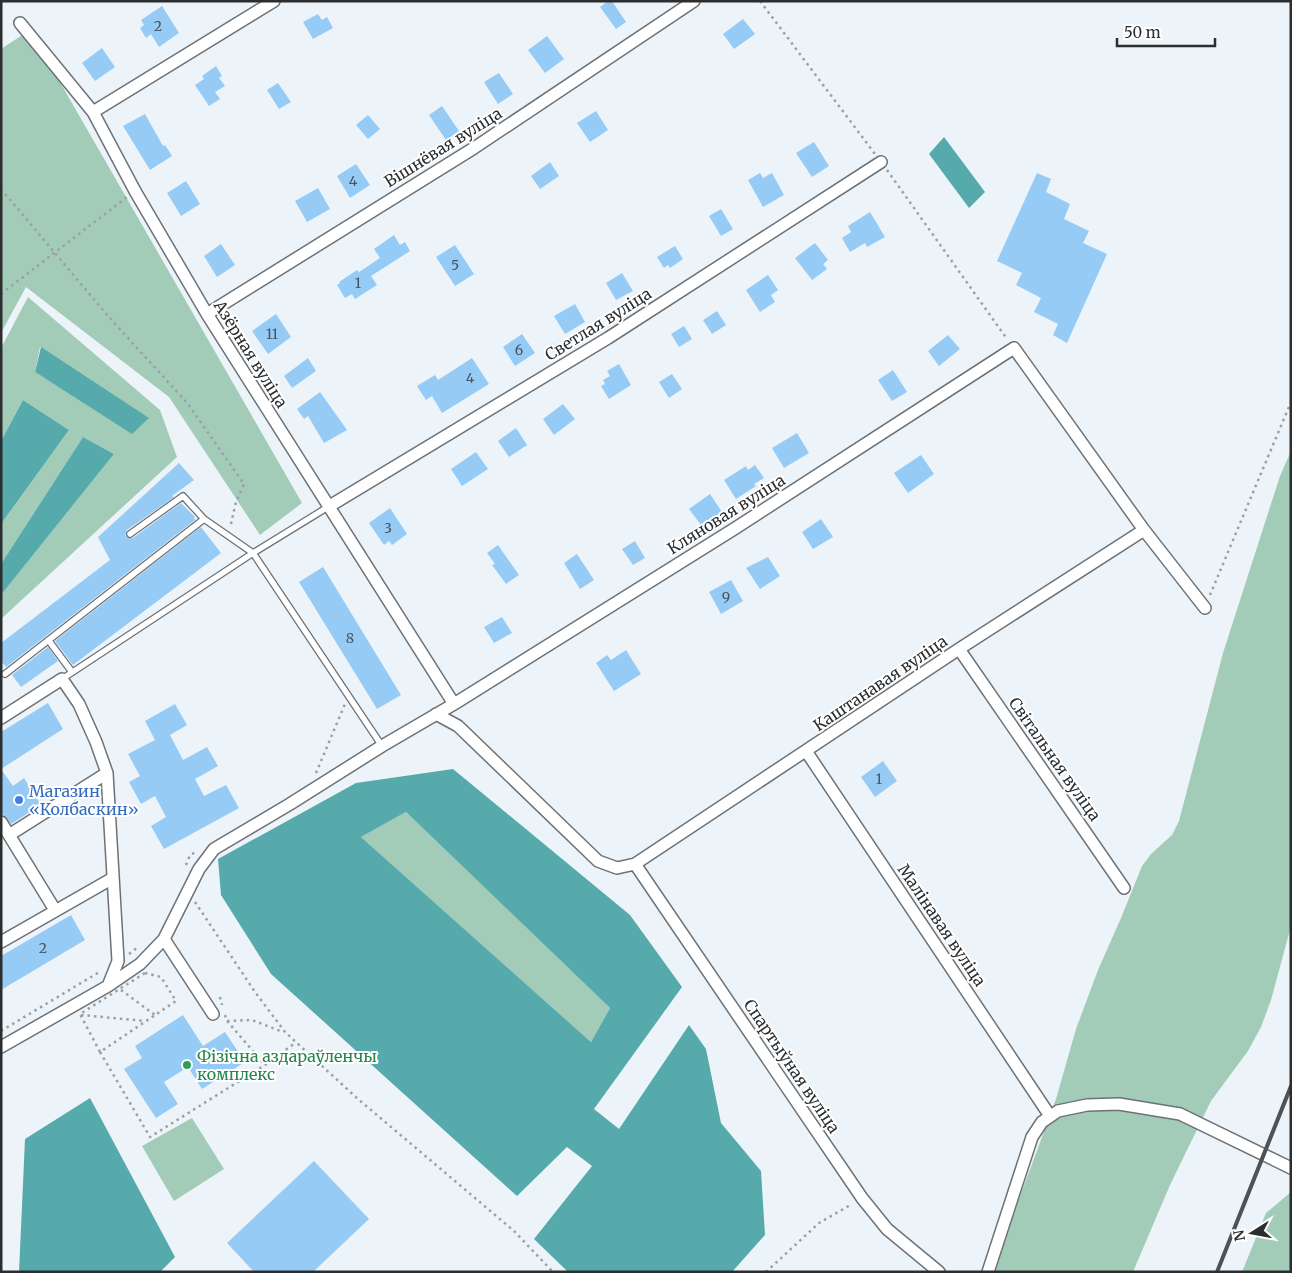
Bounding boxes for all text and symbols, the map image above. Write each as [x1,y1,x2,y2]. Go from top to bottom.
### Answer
scale bar [1117,15,1214,47]
house number: 2 [154,17,162,35]
text: 50 m [1124,23,1161,42]
street label: Вішнёвая вуліца [381,103,506,191]
house number: 4 [349,172,358,190]
house number: 5 [451,256,459,274]
house number: 1 [355,274,361,292]
street label: Светлая вуліца [541,283,655,365]
street label: Азёрная вуліца [209,296,292,412]
house number: 11 [266,325,278,343]
house number: 6 [515,341,523,359]
house number: 4 [466,369,475,387]
street label: Кляновая вуліца [663,470,789,558]
house number: 3 [384,519,392,537]
house number: 9 [722,588,730,606]
house number: 8 [346,629,354,647]
street label: Каштанавая вуліца [809,631,951,735]
street label: Світальная вуліца [1005,693,1105,825]
house number: 1 [876,770,882,788]
place label: Магазин «Колбаскин» [29,781,139,819]
marker: Магазин «Колбаскин» [13,794,25,806]
street label: Малінавая вуліца [894,860,991,990]
house number: 2 [39,939,47,957]
street label: Спартыўная вуліца [740,995,845,1137]
place label: Фізічна аздараўленчы комплекс [197,1046,377,1084]
marker: Фізічна аздараўленчы комплекс [181,1059,193,1071]
north arrow [1227,1208,1277,1258]
text: N [1229,1228,1249,1243]

